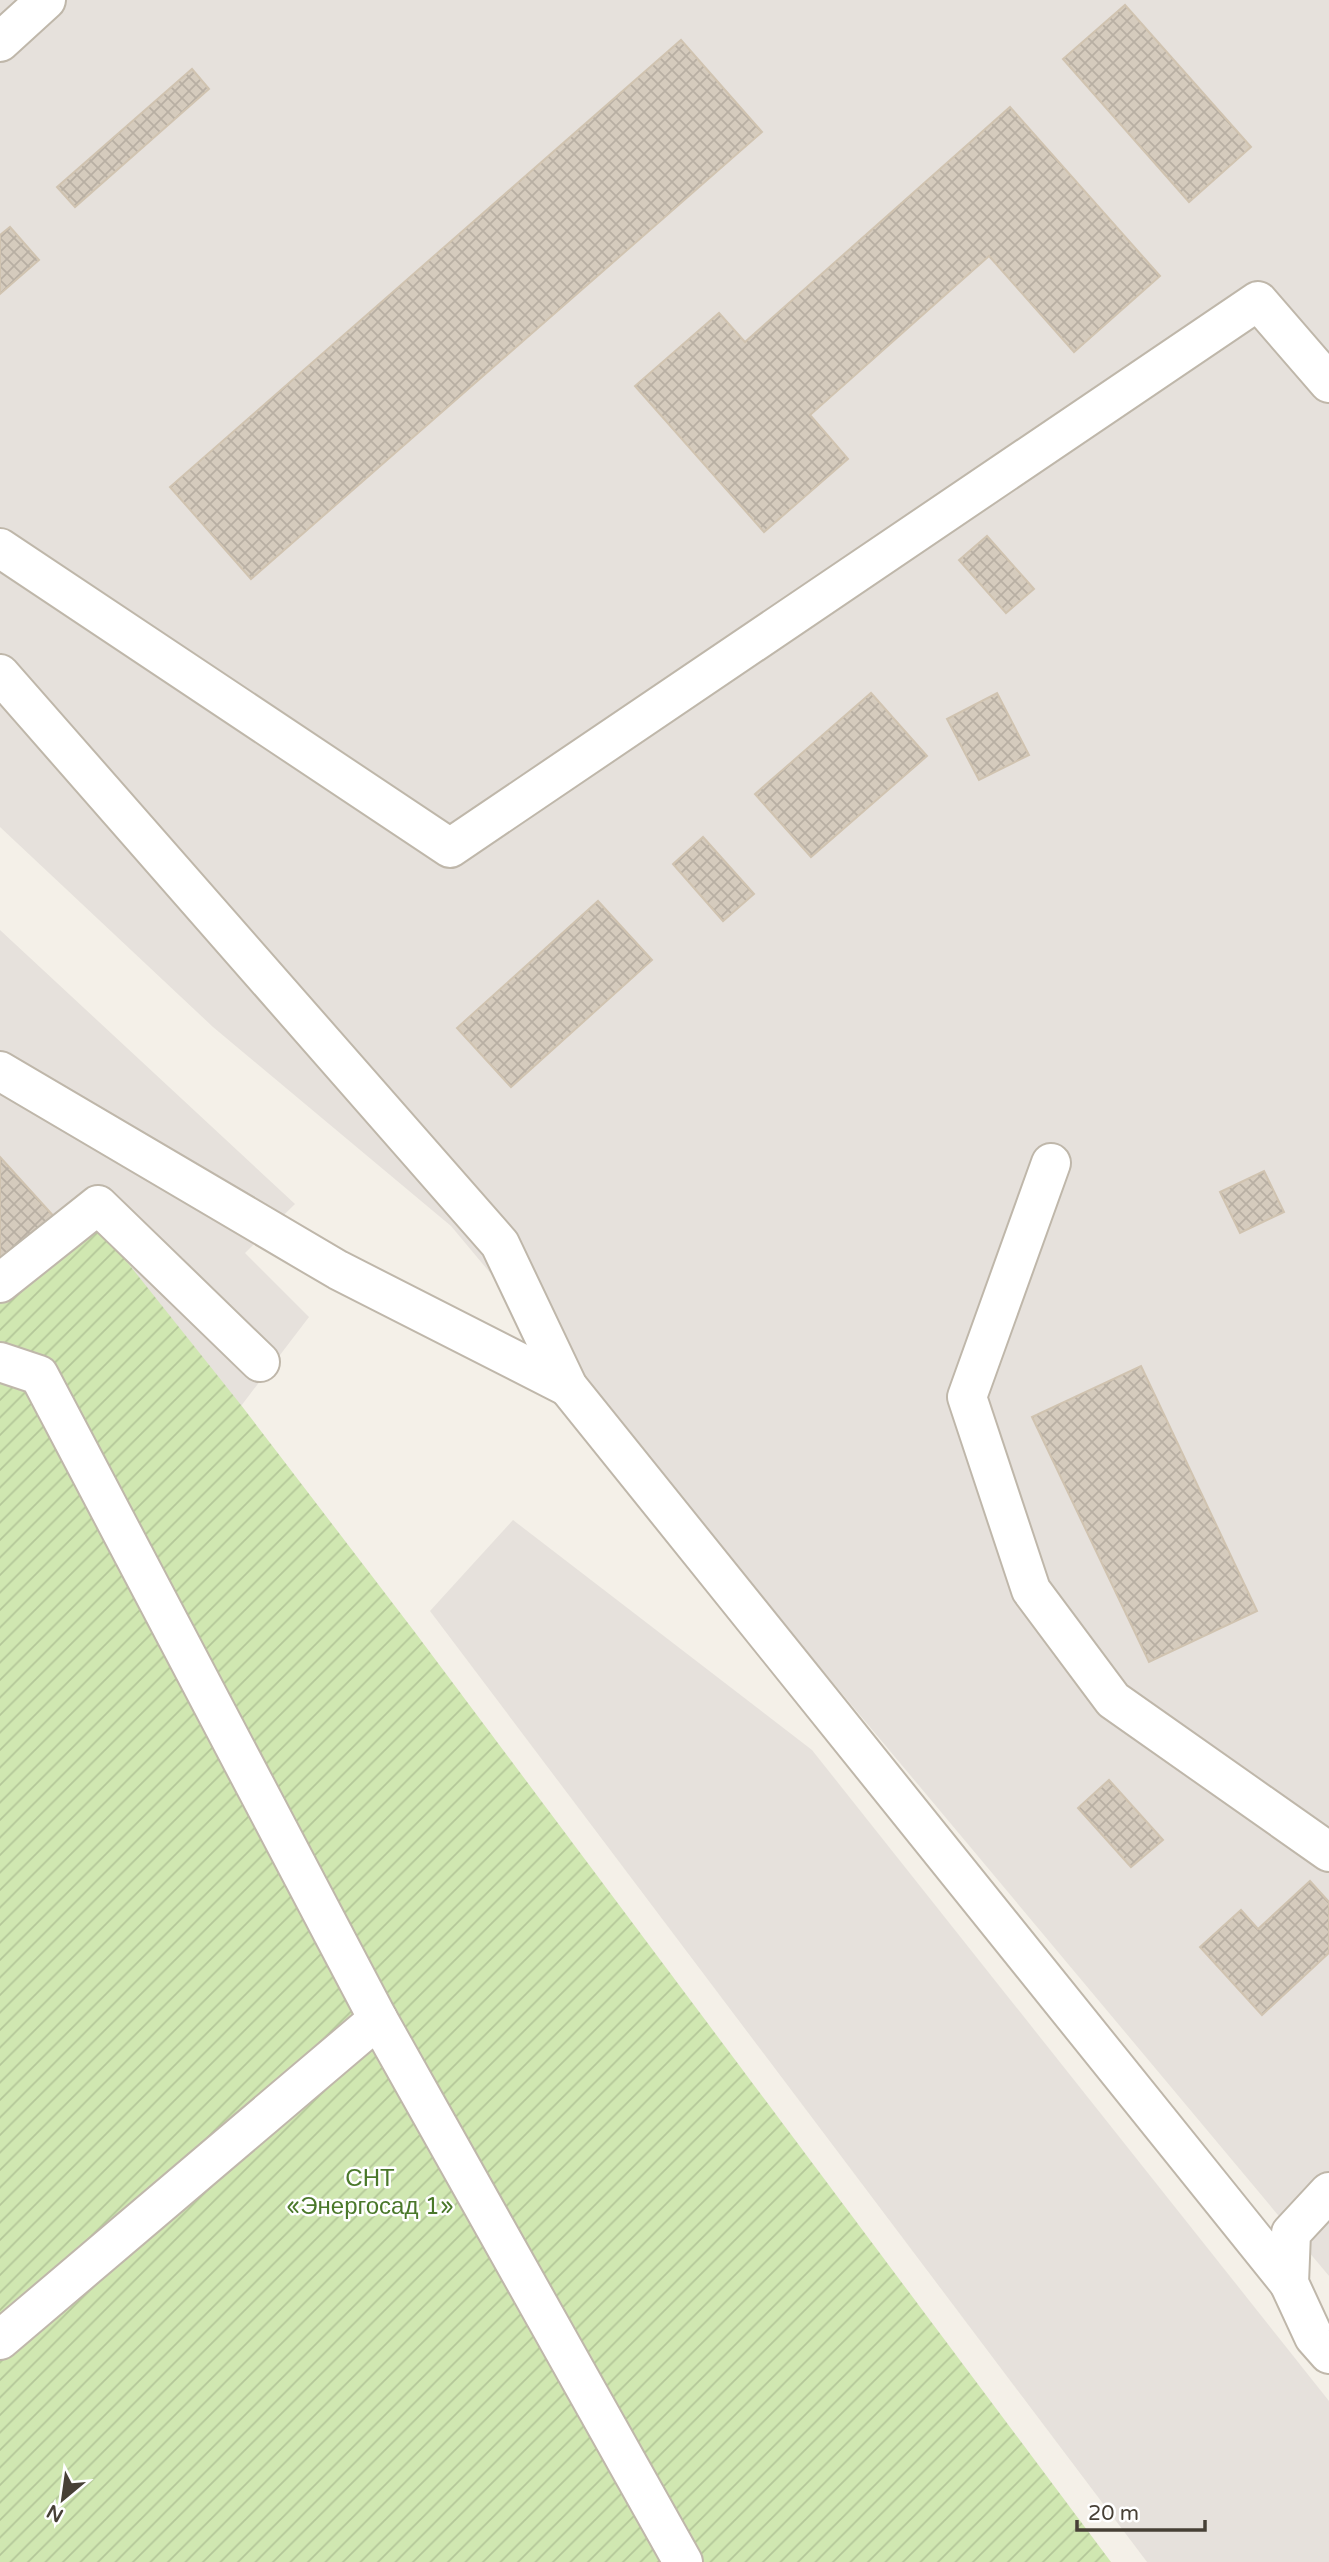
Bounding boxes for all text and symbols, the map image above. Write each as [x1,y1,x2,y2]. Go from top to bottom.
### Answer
park label: СНТ «Энергосад 1» [286,2164,454,2221]
north arrow [28,2464,98,2534]
scale bar [1077,2488,1205,2532]
text: N [43,2500,67,2526]
text: 20 m [1088,2501,1139,2526]

